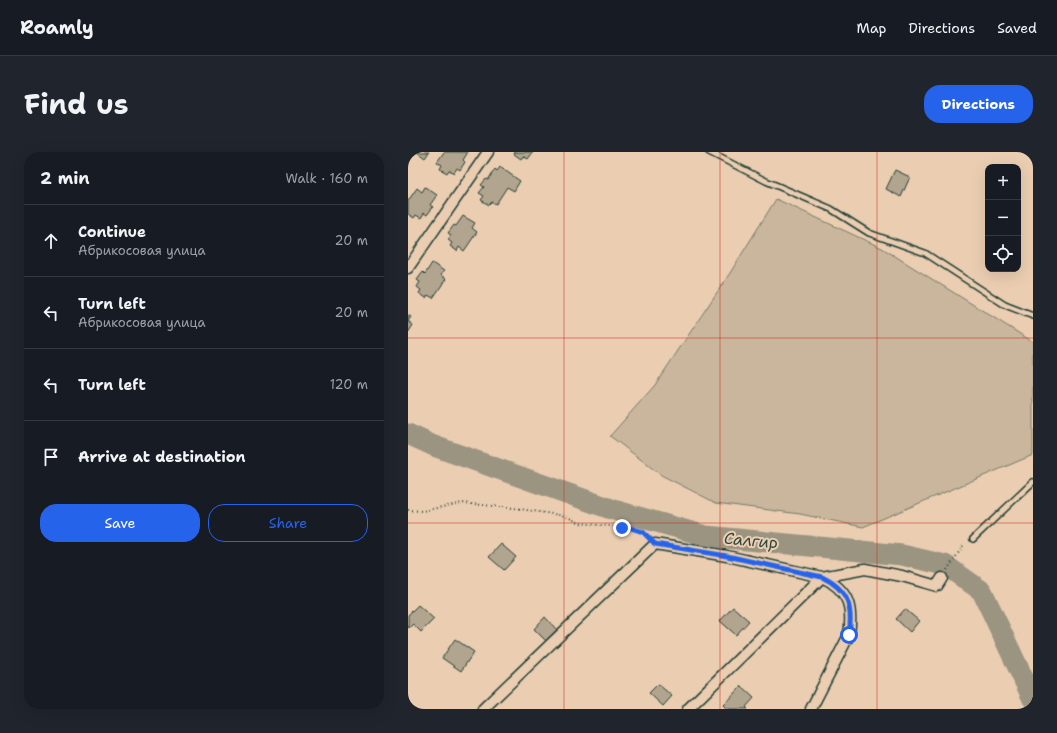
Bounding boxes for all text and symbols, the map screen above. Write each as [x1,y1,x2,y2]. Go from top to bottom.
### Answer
text: Roamly [20,15,94,40]
text: Map [857,19,887,37]
text: Directions [909,19,975,37]
text: Saved [997,19,1037,37]
text: Find us [24,85,129,123]
button: Directions [924,85,1033,123]
map controls [985,164,1021,272]
button: + [985,164,1021,200]
text: 2 min [40,167,90,189]
text: Walk · 160 m [286,170,368,187]
button: − [985,200,1021,236]
text: Continue [78,222,146,242]
icon: ahead [40,230,62,252]
text: 20 m [335,232,368,249]
button: locate [985,236,1021,272]
text: Абрикосовая улица [78,242,206,259]
text: Turn left [78,294,146,314]
icon: left [40,302,62,324]
text: 20 m [335,304,368,321]
text: Абрикосовая улица [78,314,206,331]
icon: left [40,374,62,396]
text: Turn left [78,375,146,395]
text: 120 m [330,376,368,393]
icon: arrive [40,446,62,468]
text: Arrive at destination [78,447,246,467]
button: Save [40,504,200,542]
button: Share [208,504,368,542]
route end [613,519,631,537]
water label: Салгир [723,528,779,553]
route start [840,626,858,644]

